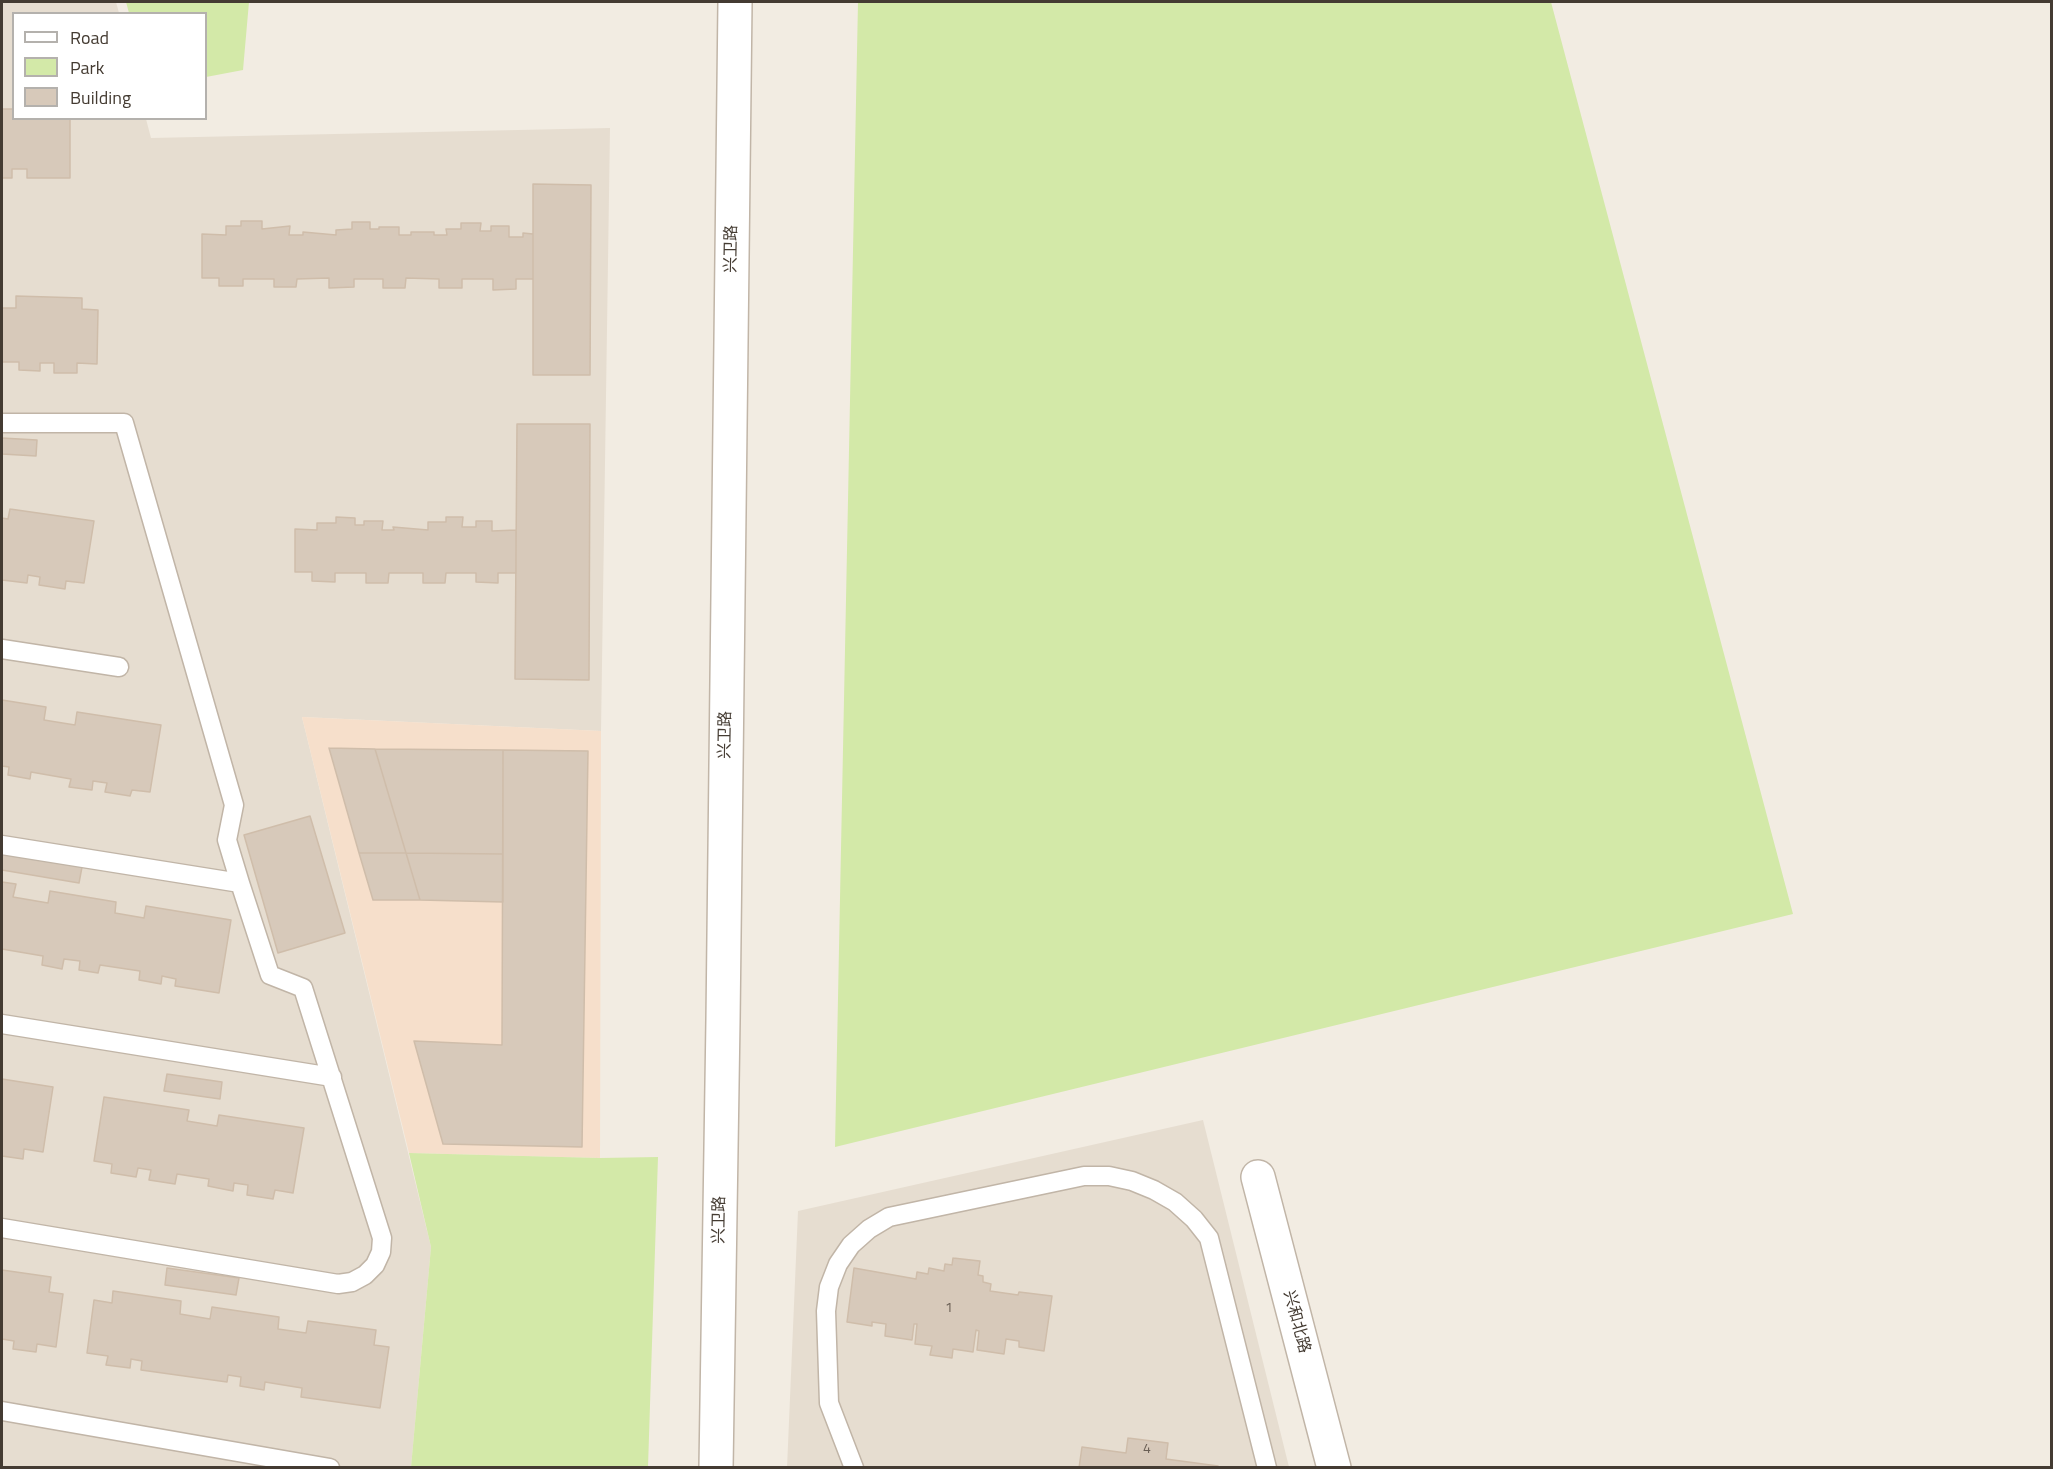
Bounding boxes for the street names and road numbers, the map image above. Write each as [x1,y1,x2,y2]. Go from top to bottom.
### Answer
street label: 兴卫路 [722,225,742,273]
street label: 兴卫路 [716,711,736,759]
street label: 兴卫路 [710,1196,730,1244]
street label: 兴和北路 [1278,1289,1314,1355]

